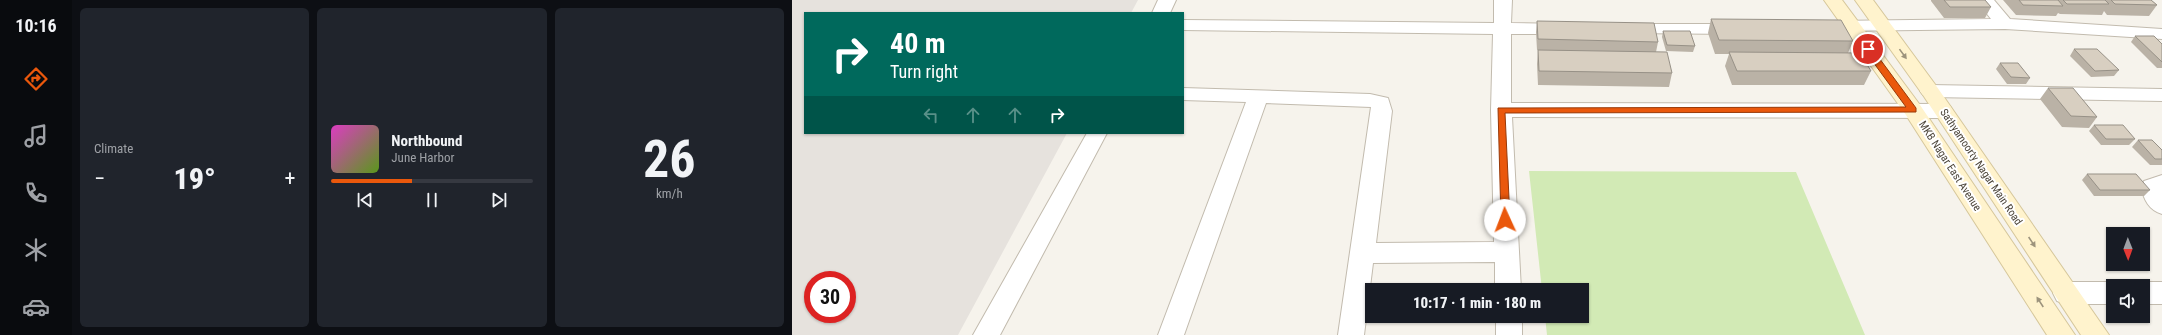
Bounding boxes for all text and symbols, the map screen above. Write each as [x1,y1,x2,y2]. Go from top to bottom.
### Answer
text: 10:16 [15,15,57,36]
text: 40 m [890,27,946,60]
icon: right [824,28,876,80]
pin [1851,32,1885,66]
icon: arrive [1857,38,1879,60]
one-way arrow [1899,49,1907,60]
text: Turn right [890,61,958,82]
icon: directions [22,65,50,93]
icon: left [920,104,942,126]
icon: ahead [962,104,984,126]
icon: ahead [1004,104,1026,126]
icon: right [1046,104,1068,126]
street label: Sathyamoorty Nagar Main Road [1937,106,2025,228]
street label: MKB Nagar East Avenue [1916,119,1984,213]
icon: music [22,122,50,150]
text: 26 [643,129,696,190]
text: Northbound [391,132,462,150]
text: Climate [94,141,133,156]
text: June Harbor [391,150,454,165]
text: 19° [174,161,216,196]
text: − [94,166,105,191]
text: + [284,166,295,191]
icon: phone [22,179,50,207]
text: km/h [656,186,683,201]
icon: previous [354,189,376,211]
icon: pause [421,189,443,211]
icon: next [488,189,510,211]
position arrow [1484,199,1526,241]
north arrow [2106,227,2150,271]
map controls [2106,227,2150,323]
icon: climate [22,236,50,264]
one-way arrow [2028,237,2036,247]
speed limit sign: 30 [804,271,856,323]
button: sound [2106,279,2150,323]
icon: car [22,293,50,321]
text: 10:17 · 1 min · 180 m [1413,294,1541,312]
one-way arrow [2036,297,2044,308]

